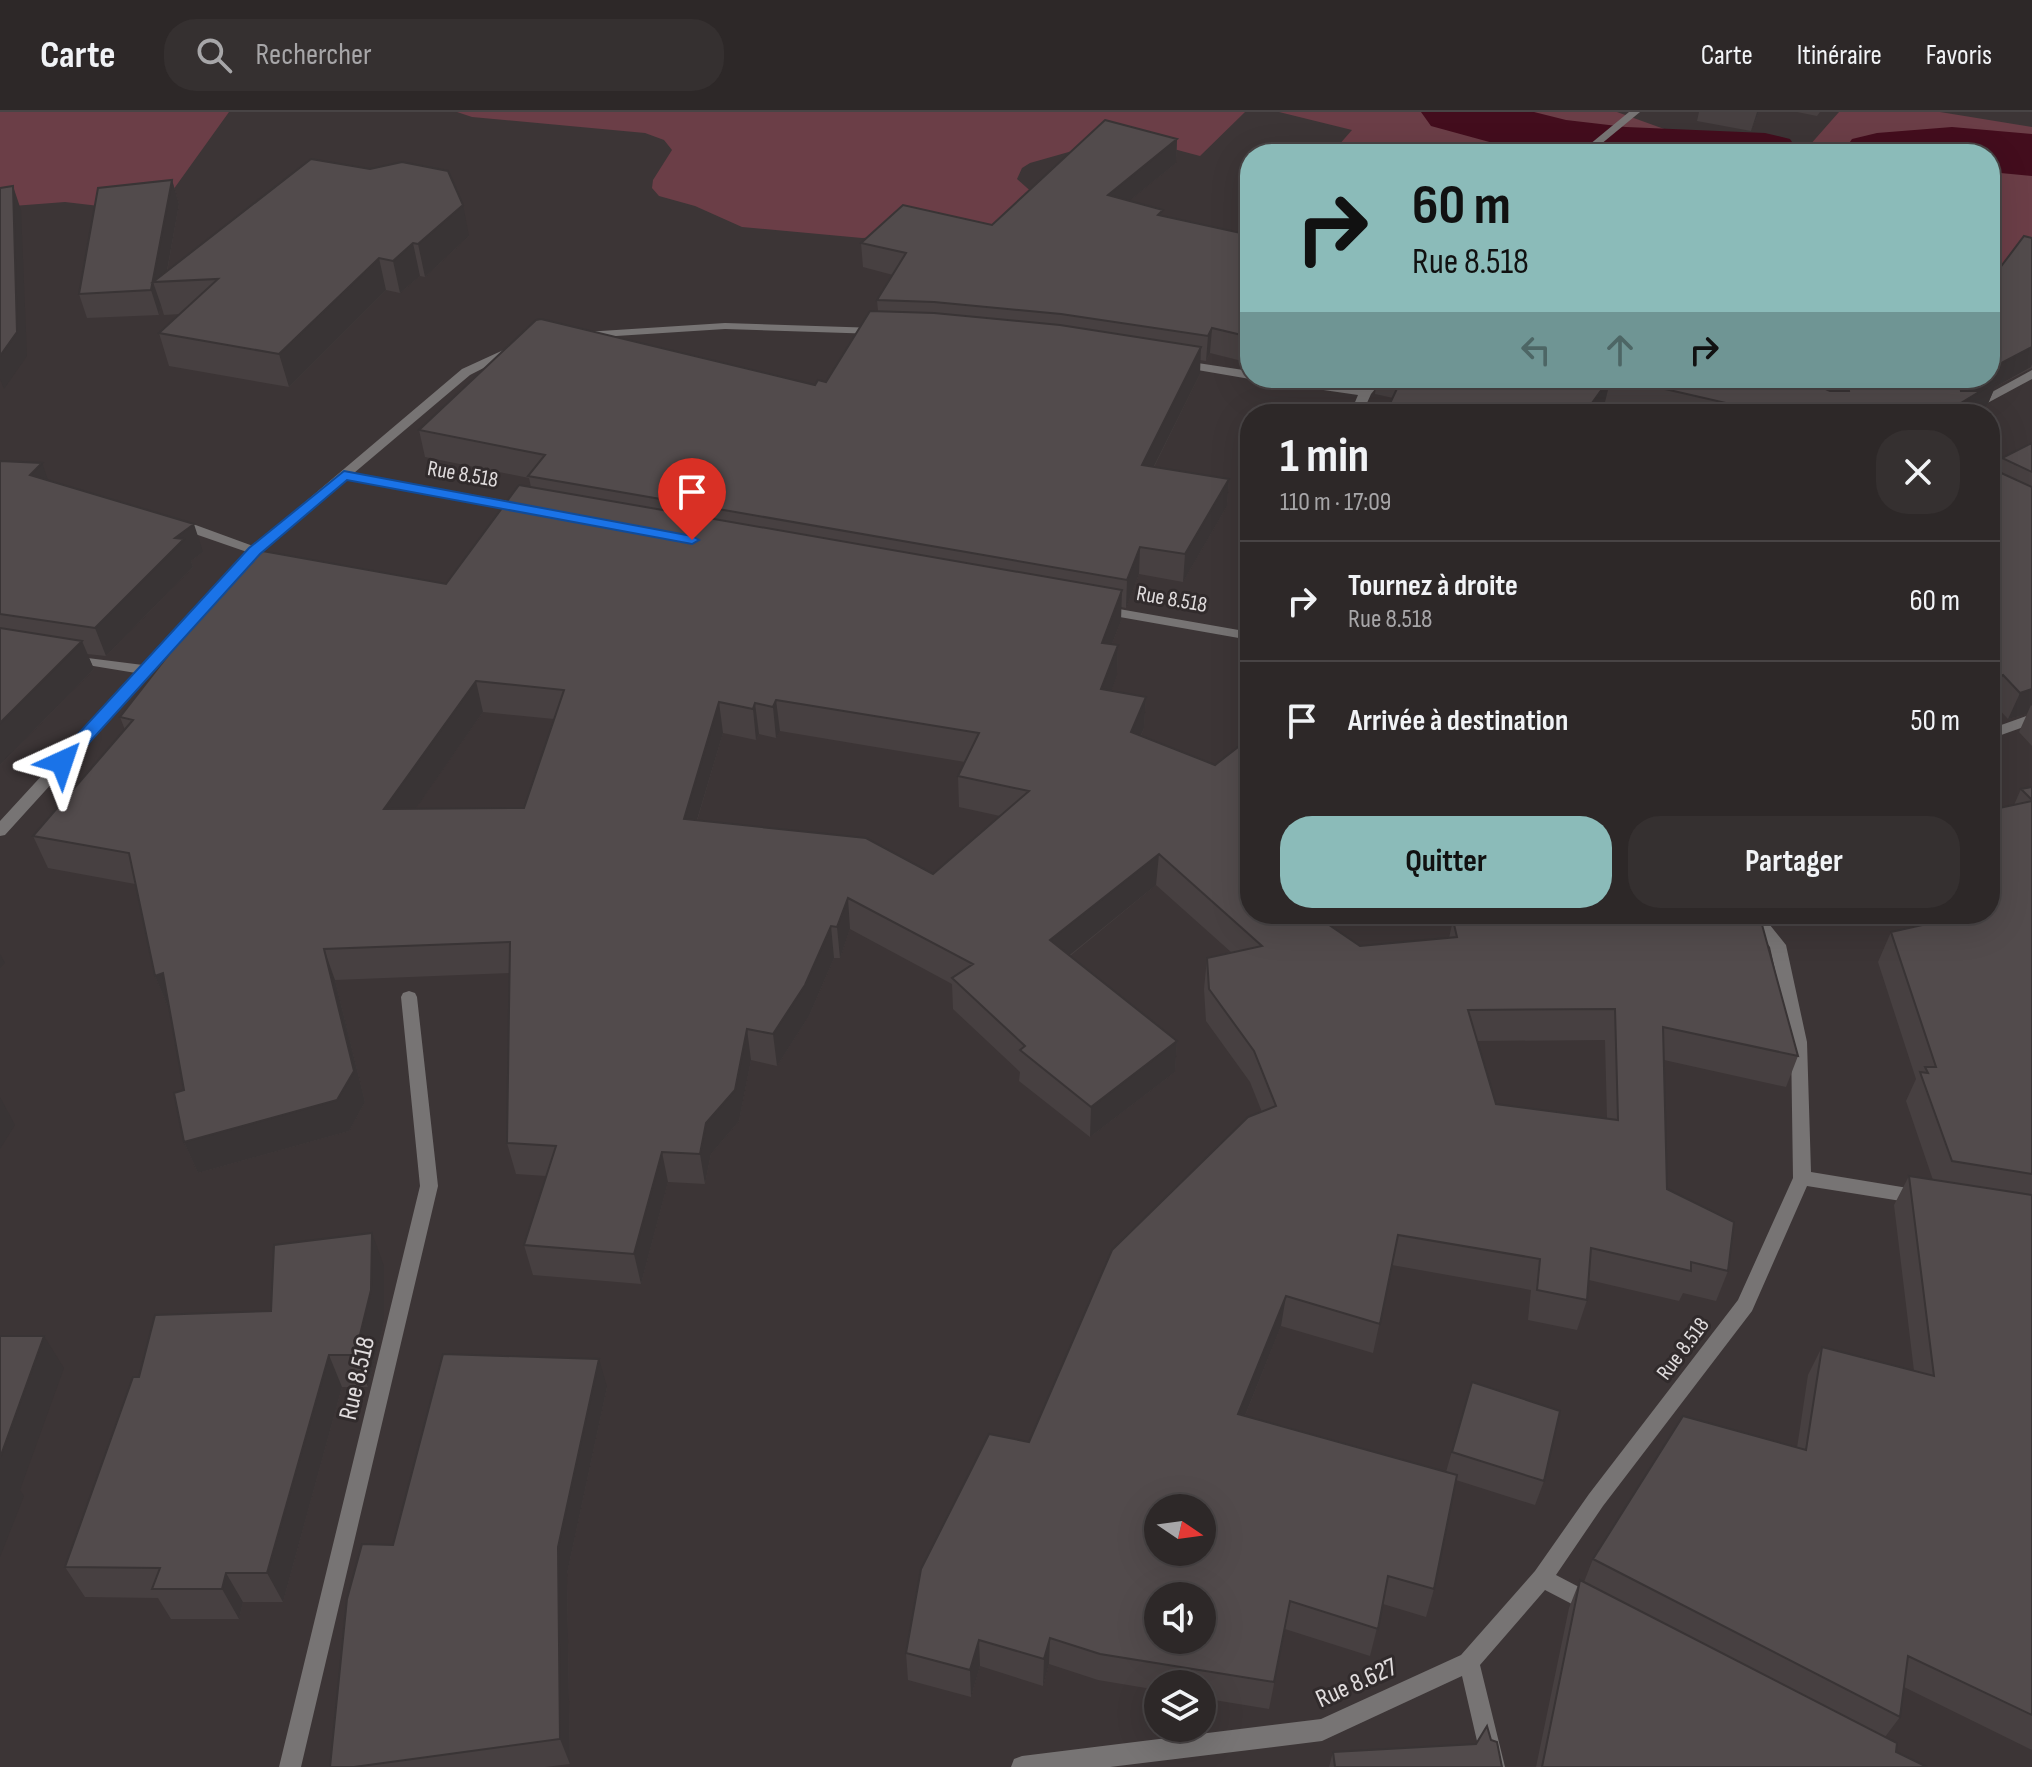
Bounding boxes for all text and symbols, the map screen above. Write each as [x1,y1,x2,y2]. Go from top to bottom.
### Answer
search box [164,19,724,91]
text: Carte [40,33,116,78]
icon: search [192,33,236,77]
text: Rechercher [256,37,372,73]
text: Carte [1701,39,1753,72]
text: Itinéraire [1797,39,1882,72]
text: Favoris [1926,39,1992,72]
text: 60 m [1412,173,1511,240]
icon: right [1280,176,1384,280]
text: Rue 8.518 [1412,241,1529,284]
icon: left [1514,328,1558,372]
icon: ahead [1598,328,1642,372]
icon: right [1682,328,1726,372]
text: 1 min [1280,428,1369,485]
button: close [1876,430,1960,514]
street label: Rue 8.518 [425,455,500,494]
pin [658,458,726,540]
icon: arrive [670,470,714,514]
text: 110 m · 17:09 [1280,487,1391,518]
text: Tournez à droite [1348,568,1518,604]
icon: right [1280,579,1324,623]
street label: Rue 8.518 [1134,580,1209,619]
text: 60 m [1909,583,1960,619]
text: Rue 8.518 [1348,604,1432,635]
icon: arrive [1280,699,1324,743]
text: Arrivée à destination [1348,703,1568,739]
text: 50 m [1911,703,1960,739]
position arrow [20.0,720,104.0,804]
button: Quitter [1280,816,1612,908]
button: Partager [1628,816,1960,908]
street label: Rue 8.518 [1651,1312,1715,1386]
street label: Rue 8.518 [333,1334,382,1423]
north arrow [1144,1494,1216,1566]
map controls [1144,1494,1216,1742]
button: sound [1144,1582,1216,1654]
street label: Rue 8.627 [1311,1652,1403,1715]
button: layers [1144,1670,1216,1742]

